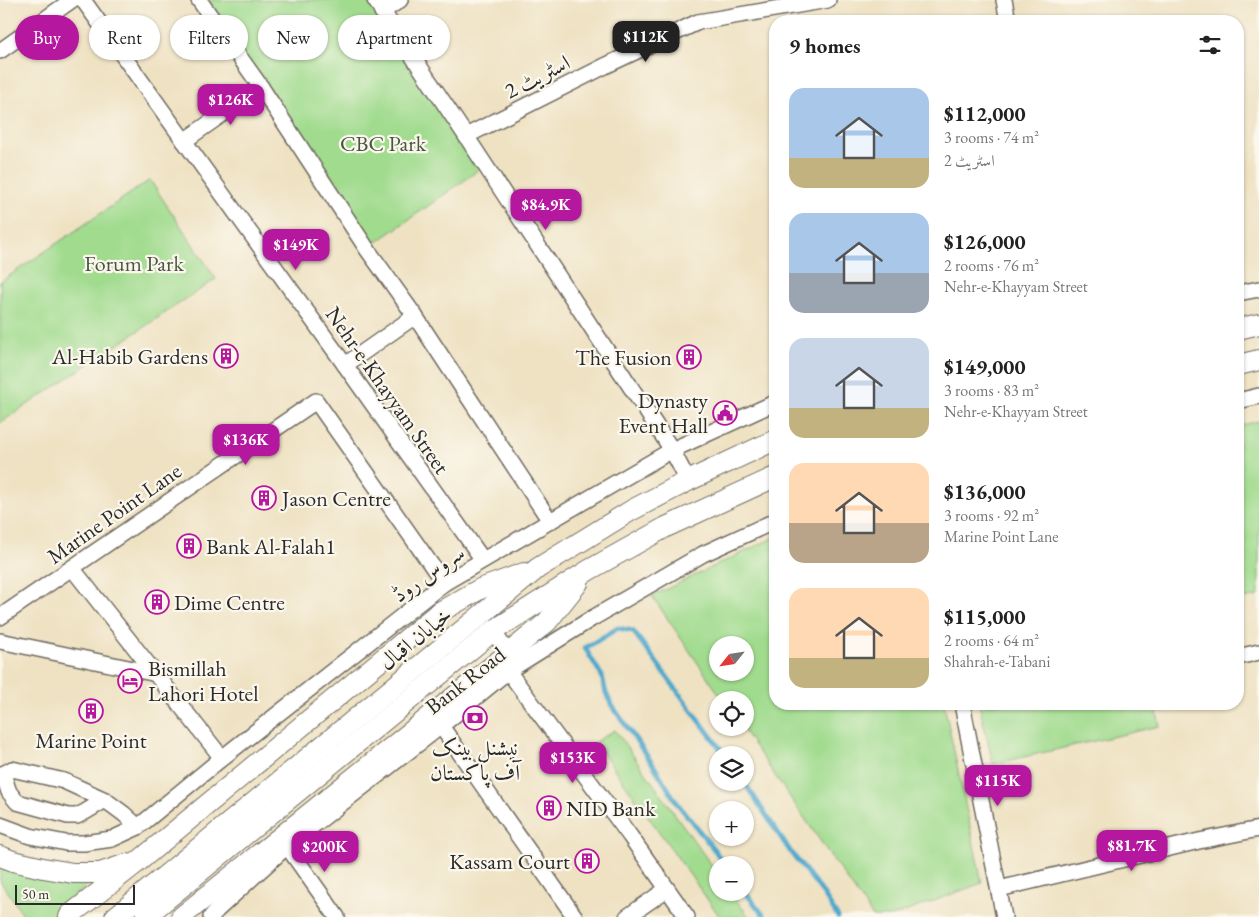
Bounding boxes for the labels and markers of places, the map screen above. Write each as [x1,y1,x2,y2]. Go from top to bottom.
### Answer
pin: $112K [611,20,681,63]
pin: $126K [196,84,266,126]
pin: $84.9K [505,188,587,231]
pin: $149K [261,228,331,271]
place label: Al-Habib Gardens [51,342,208,371]
building icon: Al-Habib Gardens [213,343,239,369]
place label: The Fusion [575,343,672,372]
building icon: The Fusion [676,344,702,370]
place label: Dynasty Event Hall [619,386,708,440]
public building icon: Dynasty Event Hall [712,400,738,426]
pin: $136K [211,424,281,466]
place label: Jason Centre [280,484,391,513]
building icon: Jason Centre [251,485,277,511]
place label: Bank Al-Falah1 [206,532,336,561]
building icon: Bank Al-Falah1 [176,533,202,559]
place label: Dime Centre [174,588,285,617]
building icon: Dime Centre [144,589,170,615]
place label: Bismillah Lahori Hotel [148,654,258,708]
hotel icon: Bismillah Lahori Hotel [117,668,143,694]
building icon: Marine Point [78,698,104,724]
bank icon: نیشنل بینک آف پاکستان [462,705,488,731]
place label: Marine Point [35,726,147,755]
place label: نیشنل بینک آف پاکستان [430,733,522,789]
pin: $153K [538,742,608,784]
pin: $115K [963,764,1033,807]
place label: NID Bank [566,794,656,823]
building icon: NID Bank [536,795,562,821]
pin: $200K [290,830,360,873]
pin: $81.7K [1091,830,1173,872]
place label: Kassam Court [449,847,570,876]
building icon: Kassam Court [574,848,600,874]

